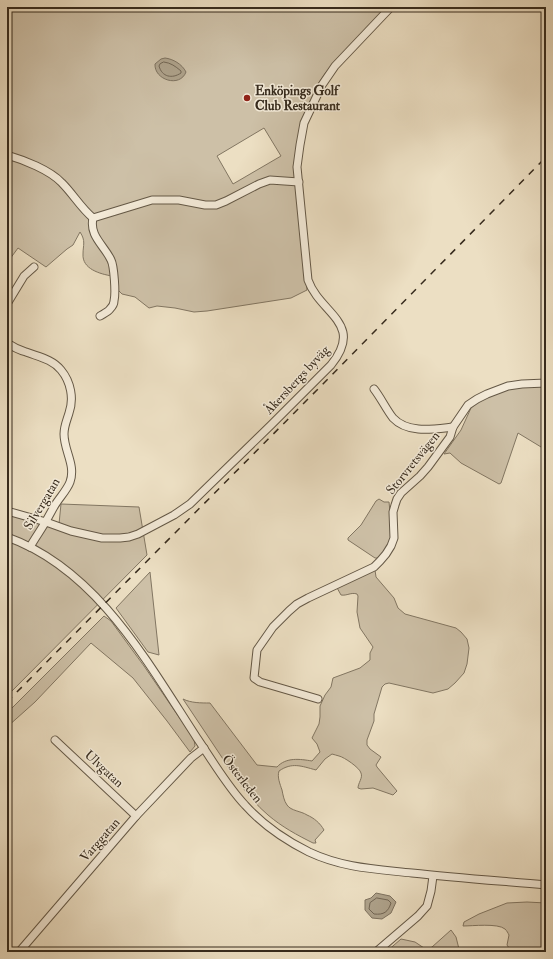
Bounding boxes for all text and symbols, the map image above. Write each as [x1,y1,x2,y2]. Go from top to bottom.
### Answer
place label: Enköpings Golf Club Restaurant [255,83,341,114]
marker: Enköpings Golf Club Restaurant [242,93,252,103]
street label: Åkersbergs byväg [260,341,334,419]
street label: Storvretsvägen [383,428,443,498]
street label: Silvergatan [20,475,64,533]
street label: Ulvgatan [81,747,127,791]
street label: Österleden [218,752,266,807]
street label: Varggatan [77,815,123,865]

